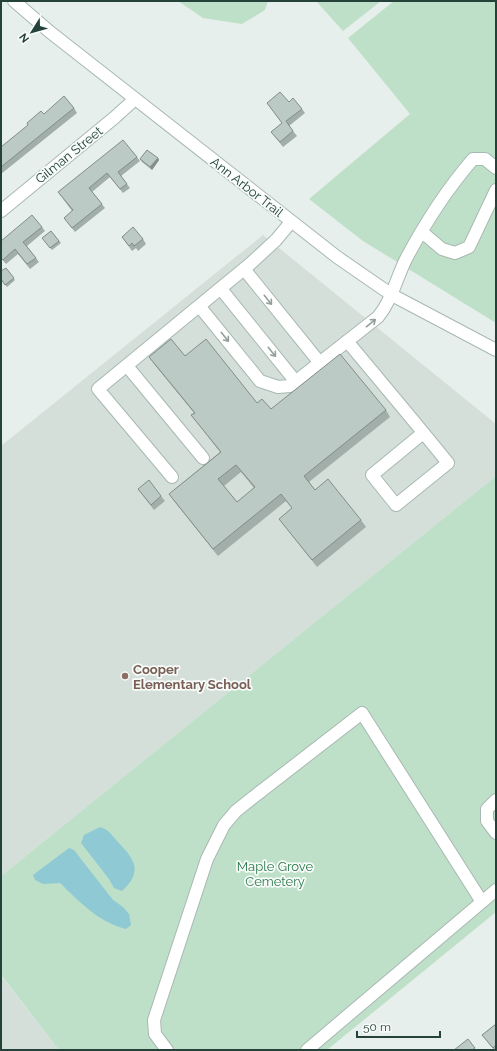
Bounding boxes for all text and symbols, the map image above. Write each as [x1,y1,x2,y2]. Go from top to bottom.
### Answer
north arrow [12,12,52,52]
text: N [17,30,32,45]
street label: Gilman Street [33,123,106,187]
street label: Ann Arbor Trail [208,154,287,220]
one-way arrow [264,294,273,305]
one-way arrow [365,318,376,327]
one-way arrow [220,332,229,342]
one-way arrow [268,346,276,357]
place label: Cooper Elementary School [133,662,252,692]
marker: Cooper Elementary School [120,671,130,681]
park label: Maple Grove Cemetery [237,859,314,889]
scale bar [357,1013,440,1039]
text: 50 m [363,1020,391,1034]

